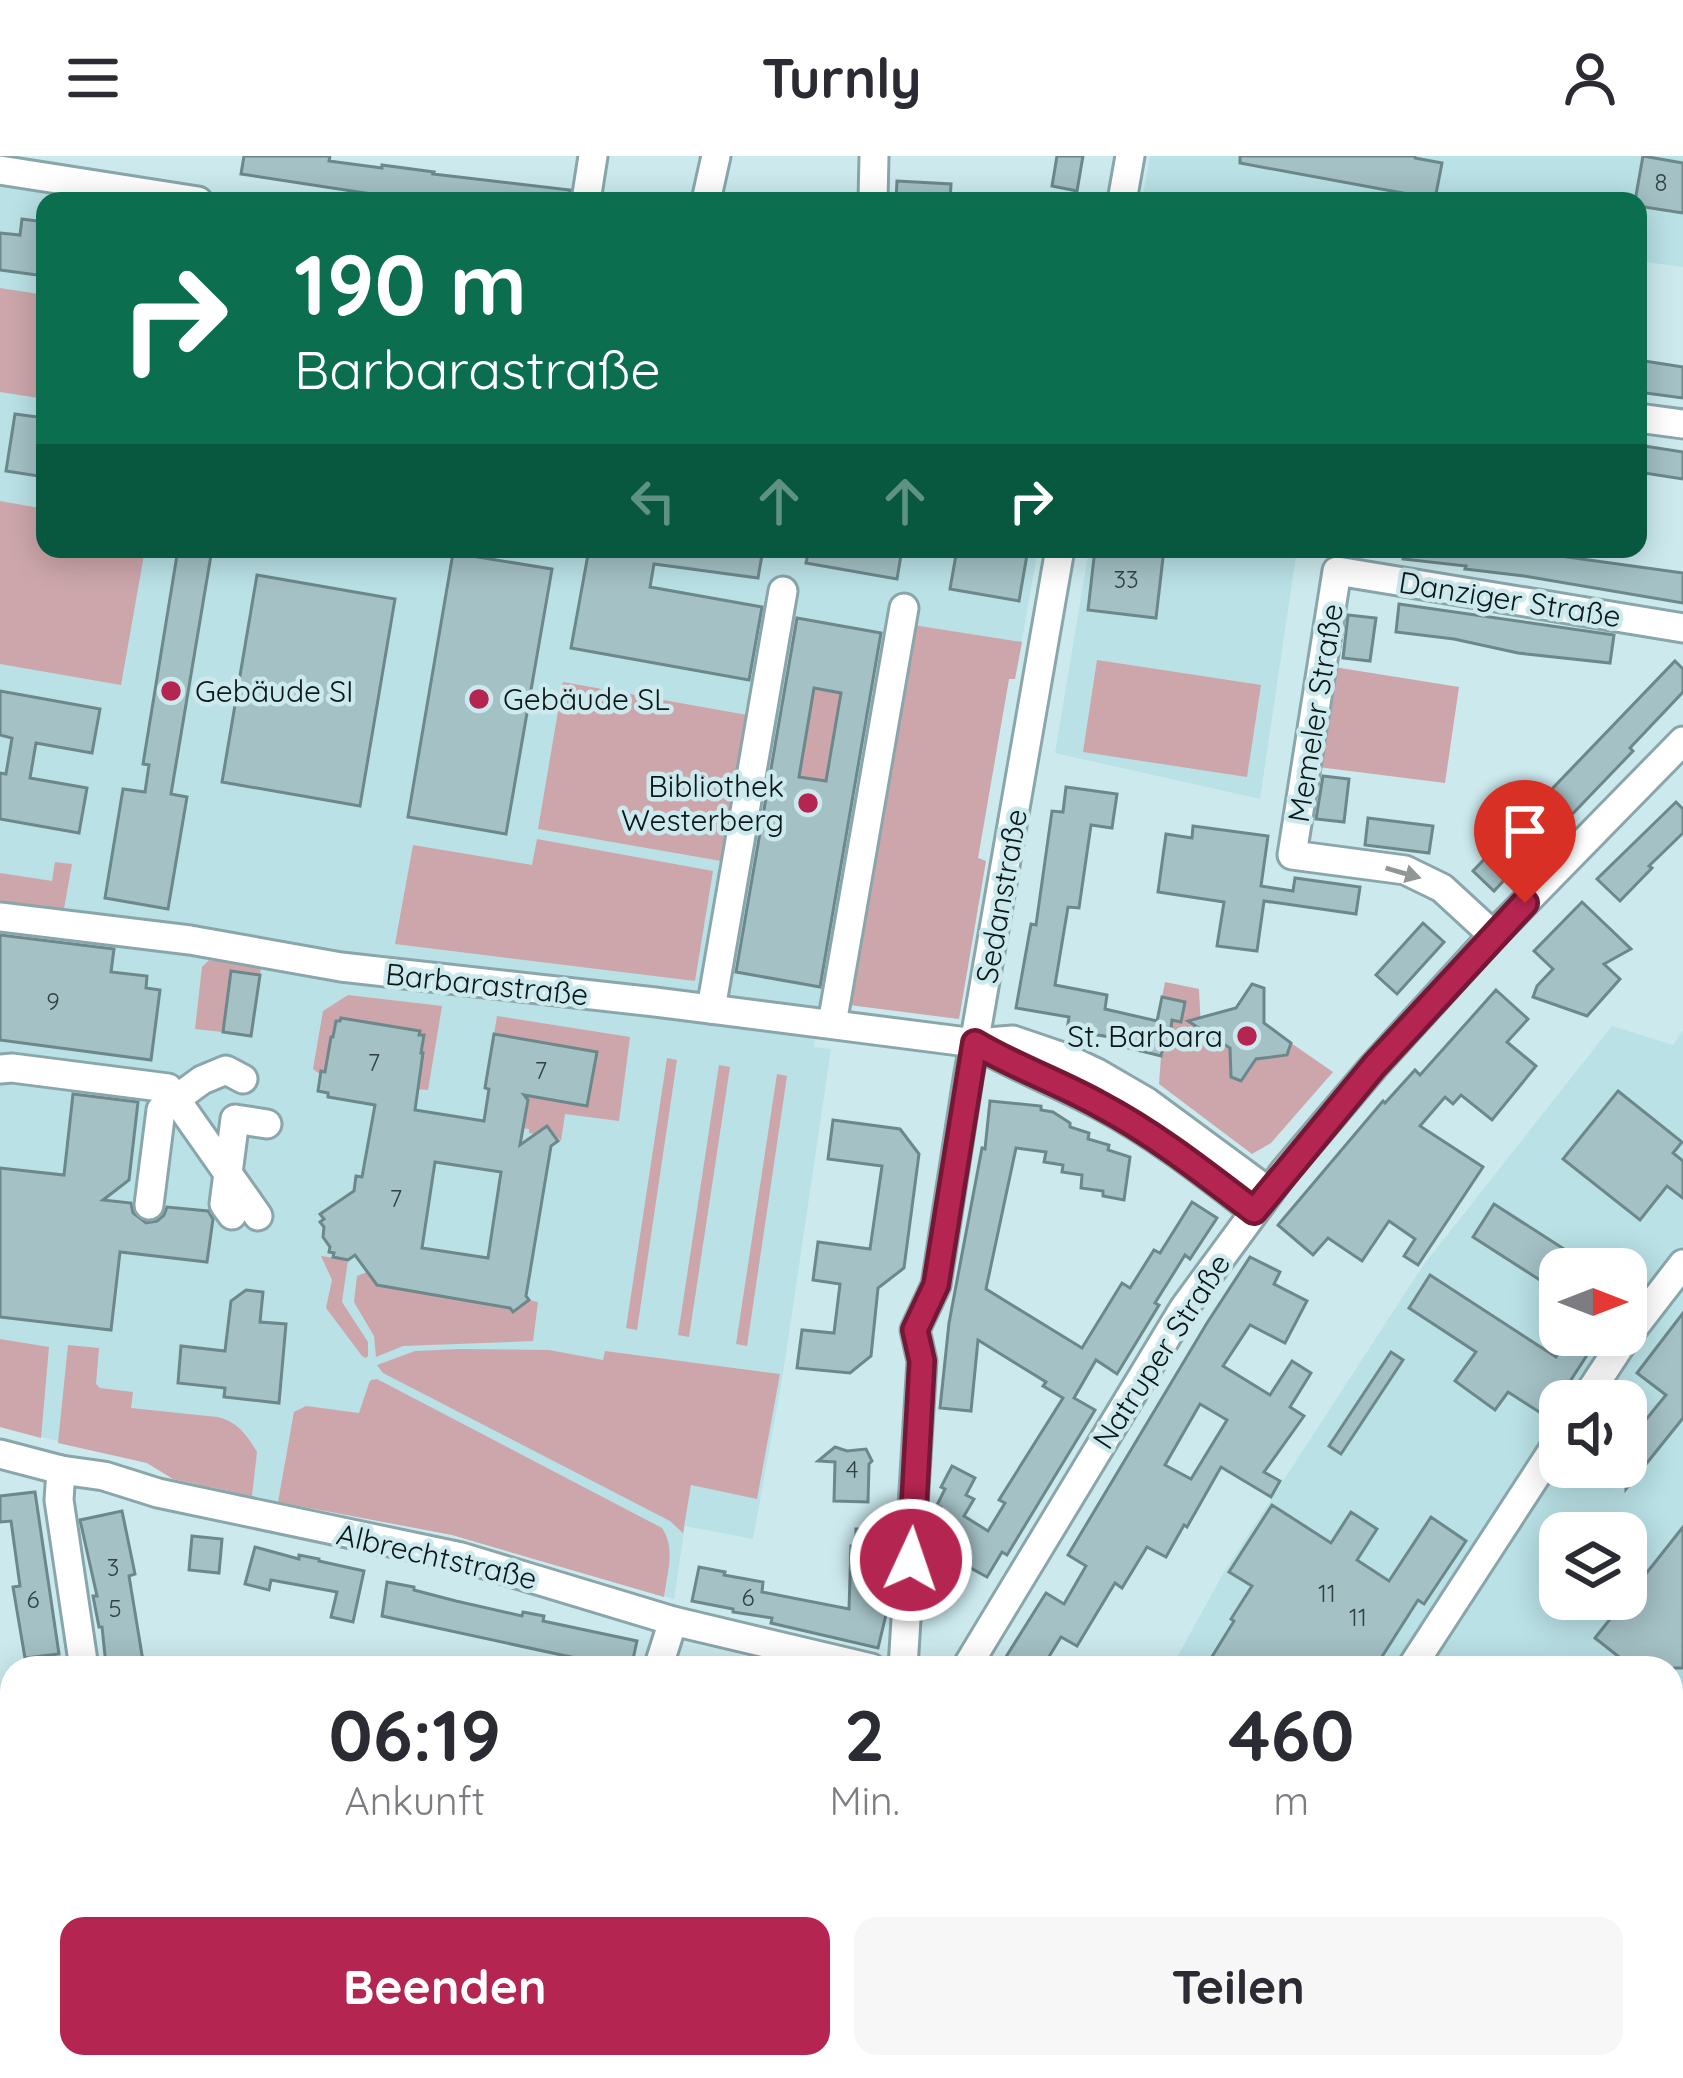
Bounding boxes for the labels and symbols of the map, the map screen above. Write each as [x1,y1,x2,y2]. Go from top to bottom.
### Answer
house number: 8 [1655,167,1667,197]
street label: Danziger Straße [1396,563,1624,635]
house number: 33 [1113,564,1139,594]
street label: Memeler Straße [1279,601,1351,825]
place label: Gebäude SI [195,672,354,710]
marker: Gebäude SI [158,678,184,704]
place label: Gebäude SL [503,680,670,718]
marker: Gebäude SL [466,686,492,712]
place label: Bibliothek Westerberg [621,767,784,839]
pin [1474,780,1576,903]
marker: Bibliothek Westerberg [795,790,821,816]
street label: Sedanstraße [967,806,1035,986]
one-way arrow [1384,864,1421,883]
street label: Barbarastraße [384,954,590,1014]
house number: 9 [46,986,60,1016]
place label: St. Barbara [1067,1017,1223,1055]
marker: St. Barbara [1234,1023,1260,1049]
house number: 7 [368,1047,380,1077]
house number: 7 [535,1055,547,1085]
house number: 7 [390,1183,402,1213]
street label: Natruper Straße [1084,1246,1238,1456]
north arrow [1539,1248,1647,1356]
house number: 4 [846,1454,858,1484]
position arrow [848,1497,974,1623]
street label: Albrechtstraße [333,1514,541,1598]
house number: 3 [107,1552,119,1582]
house number: 11 [1318,1578,1336,1608]
house number: 6 [742,1582,755,1612]
house number: 6 [27,1584,40,1614]
house number: 5 [108,1593,122,1623]
house number: 11 [1349,1602,1367,1632]

